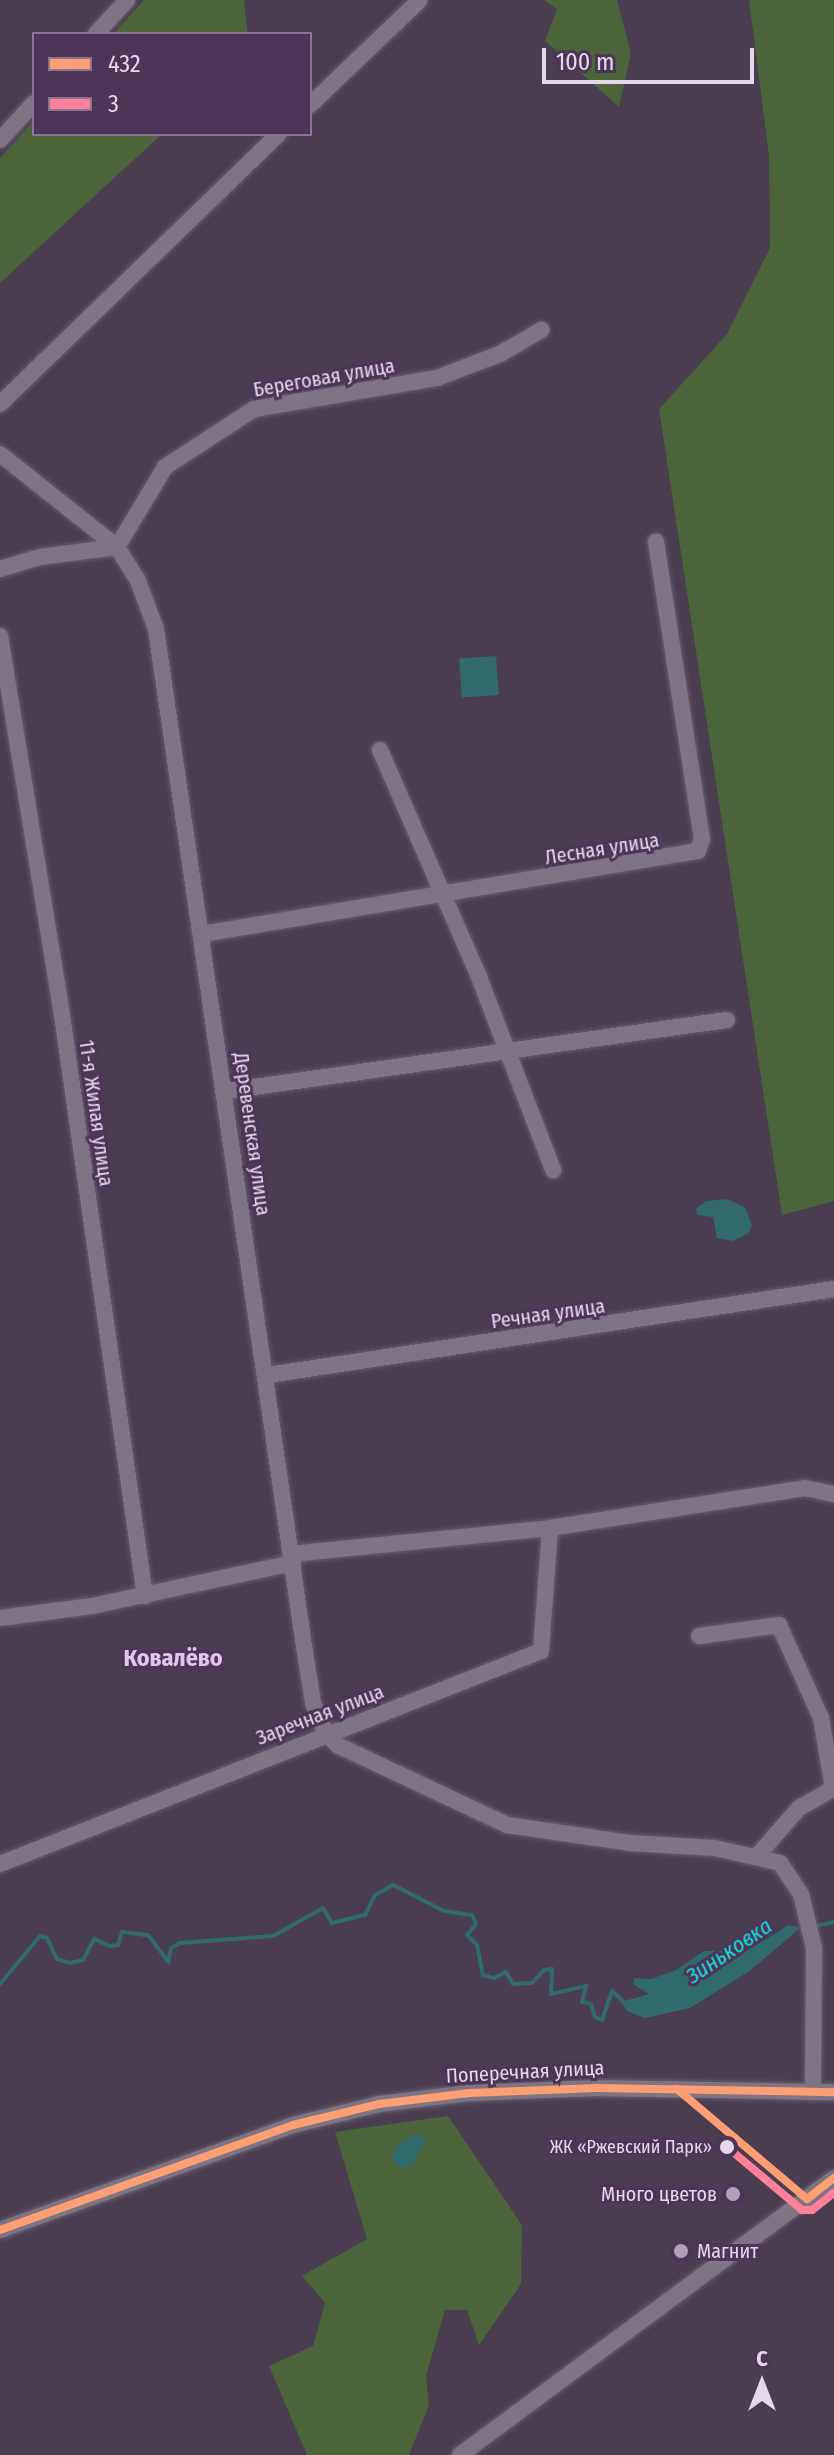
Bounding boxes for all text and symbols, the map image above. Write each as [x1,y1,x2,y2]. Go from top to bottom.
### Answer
legend [32,32,312,136]
scale bar [546,32,758,82]
text: 100 m [556,48,614,76]
text: 432 [108,50,141,78]
text: 3 [108,90,119,118]
street label: Береговая улица [251,354,397,402]
street label: Лесная улица [543,828,661,870]
street label: 11-я Жилая улица [74,1038,118,1188]
street label: Деревенская улица [229,1051,275,1217]
street label: Речная улица [489,1294,607,1334]
district label: Ковалёво [123,1645,223,1673]
street label: Заречная улица [253,1680,387,1750]
water label: Зиньковка [681,1913,777,1989]
street label: Поперечная улица [445,2056,605,2088]
place label: ЖК «Ржевский Парк» [550,2136,712,2158]
marker: ЖК «Ржевский Парк» [719,2139,735,2155]
place label: Много цветов [601,2182,717,2206]
marker: Много цветов [724,2185,742,2203]
place label: Магнит [697,2239,758,2263]
marker: Магнит [672,2242,690,2260]
north arrow [722,2343,802,2423]
text: С [756,2345,768,2372]

